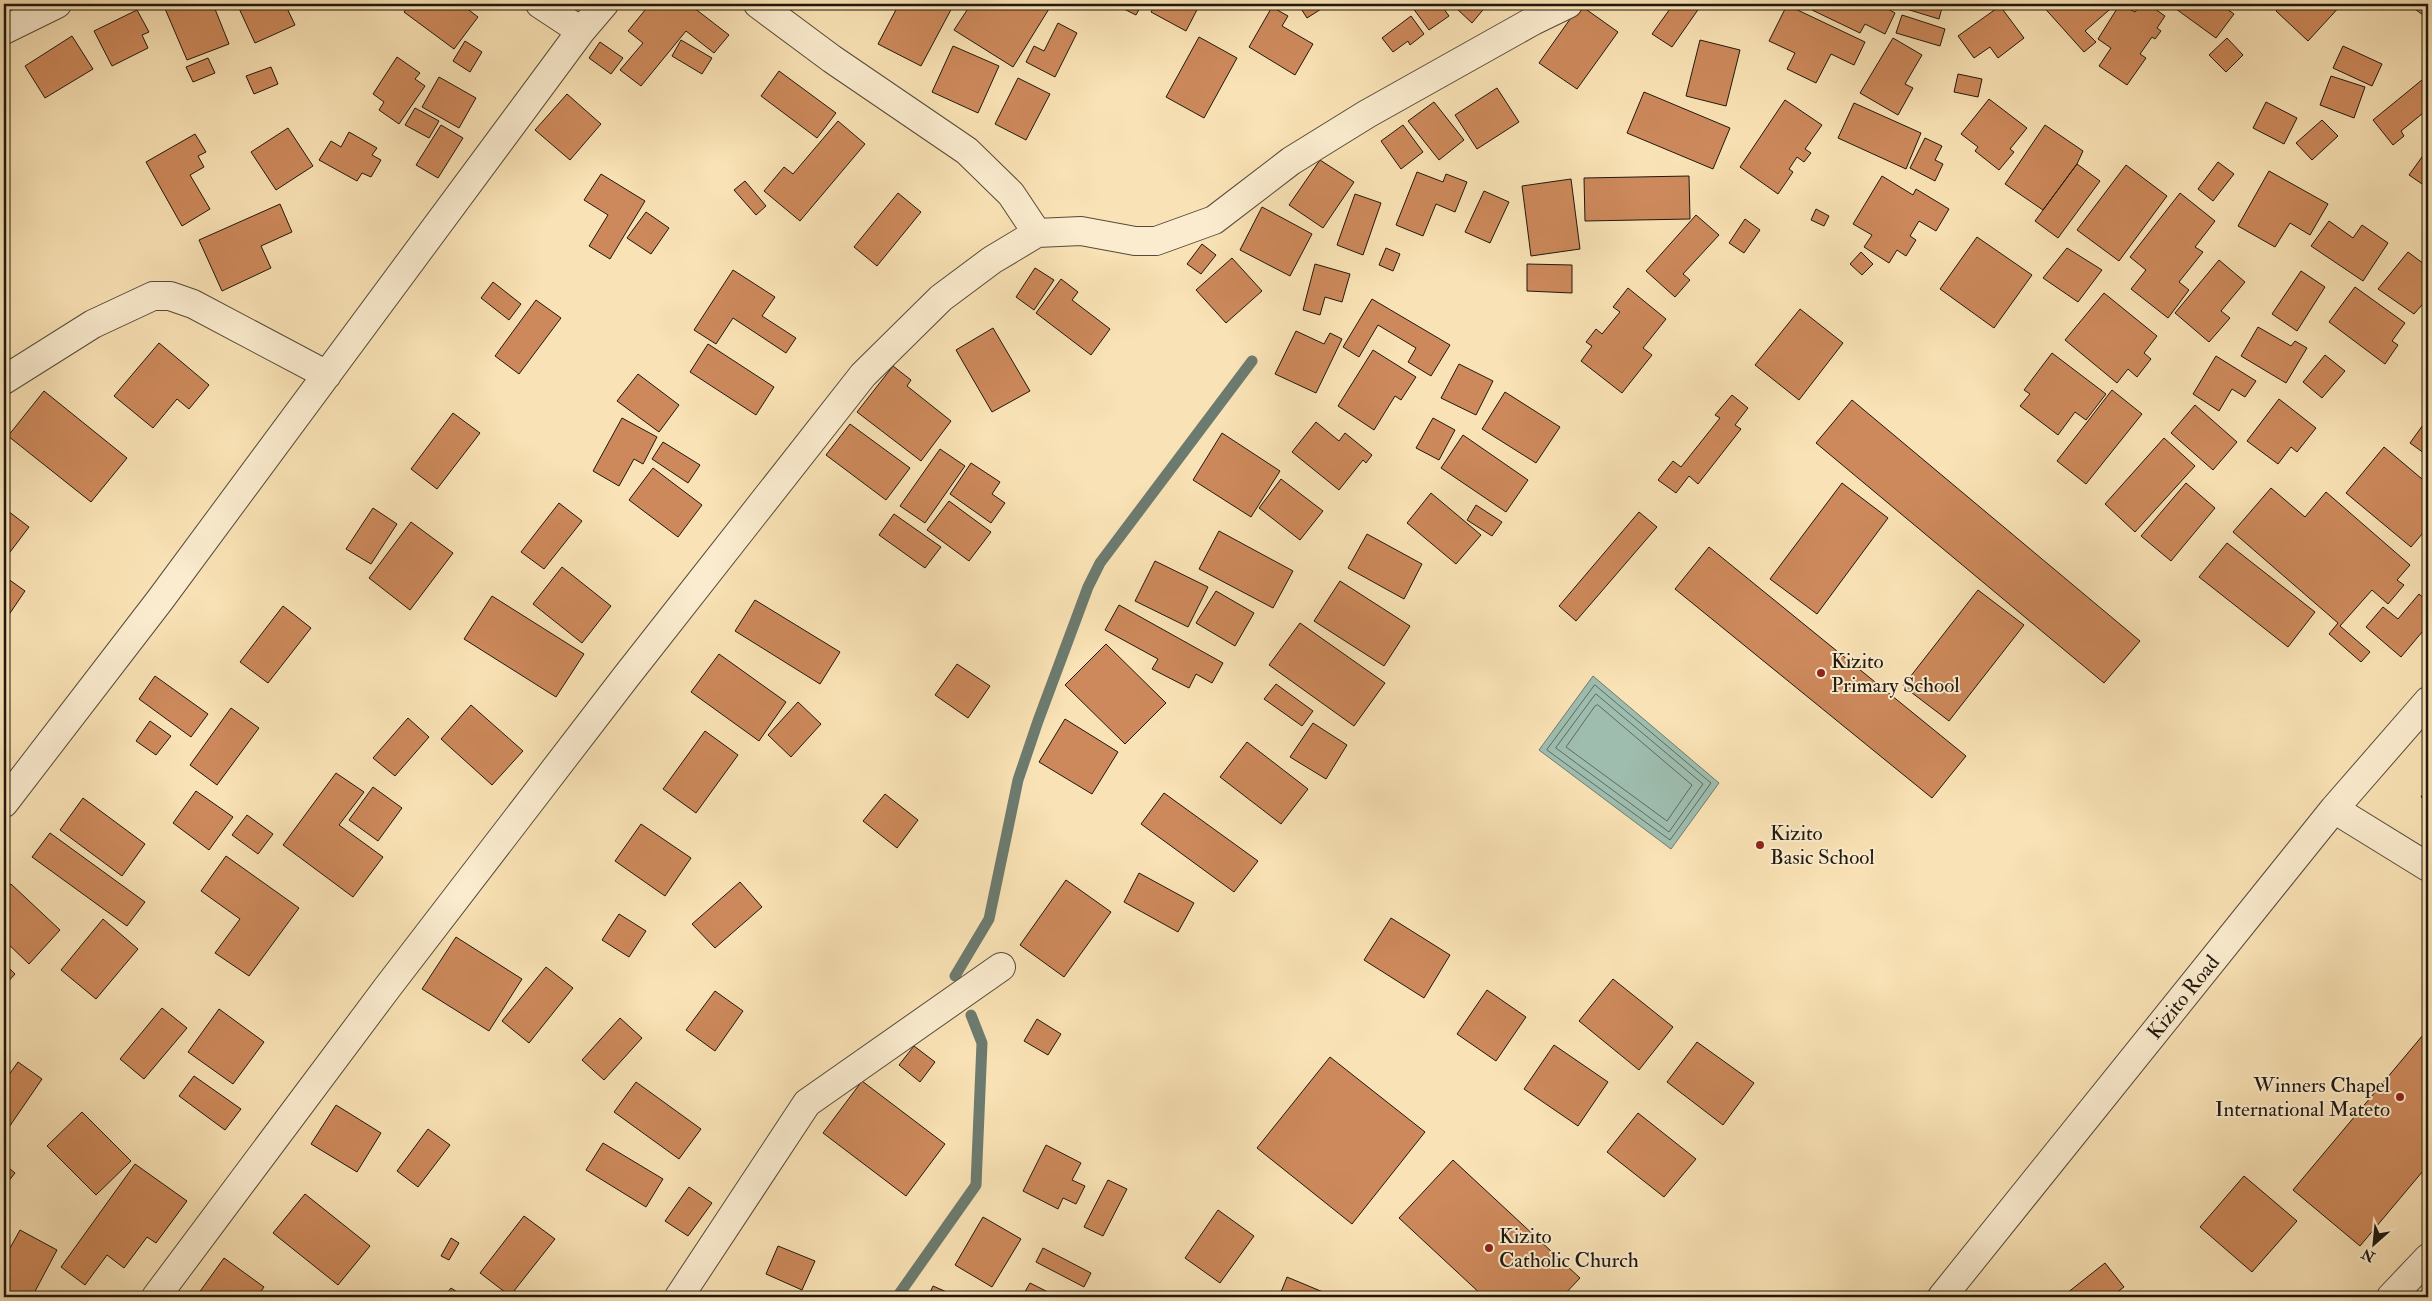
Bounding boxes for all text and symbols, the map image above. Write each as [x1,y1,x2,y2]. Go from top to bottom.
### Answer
place label: Kizito Primary School [1831,648,1960,699]
marker: Kizito Primary School [1815,667,1827,679]
place label: Kizito Basic School [1770,820,1875,871]
marker: Kizito Basic School [1754,839,1766,851]
street label: Kizito Road [2141,949,2226,1045]
place label: Winners Chapel International Mateto [2215,1072,2391,1123]
marker: Winners Chapel International Mateto [2394,1091,2406,1103]
north arrow [2350,1218,2400,1268]
place label: Kizito Catholic Church [1499,1223,1639,1274]
marker: Kizito Catholic Church [1483,1242,1495,1254]
text: N [2358,1245,2379,1266]

